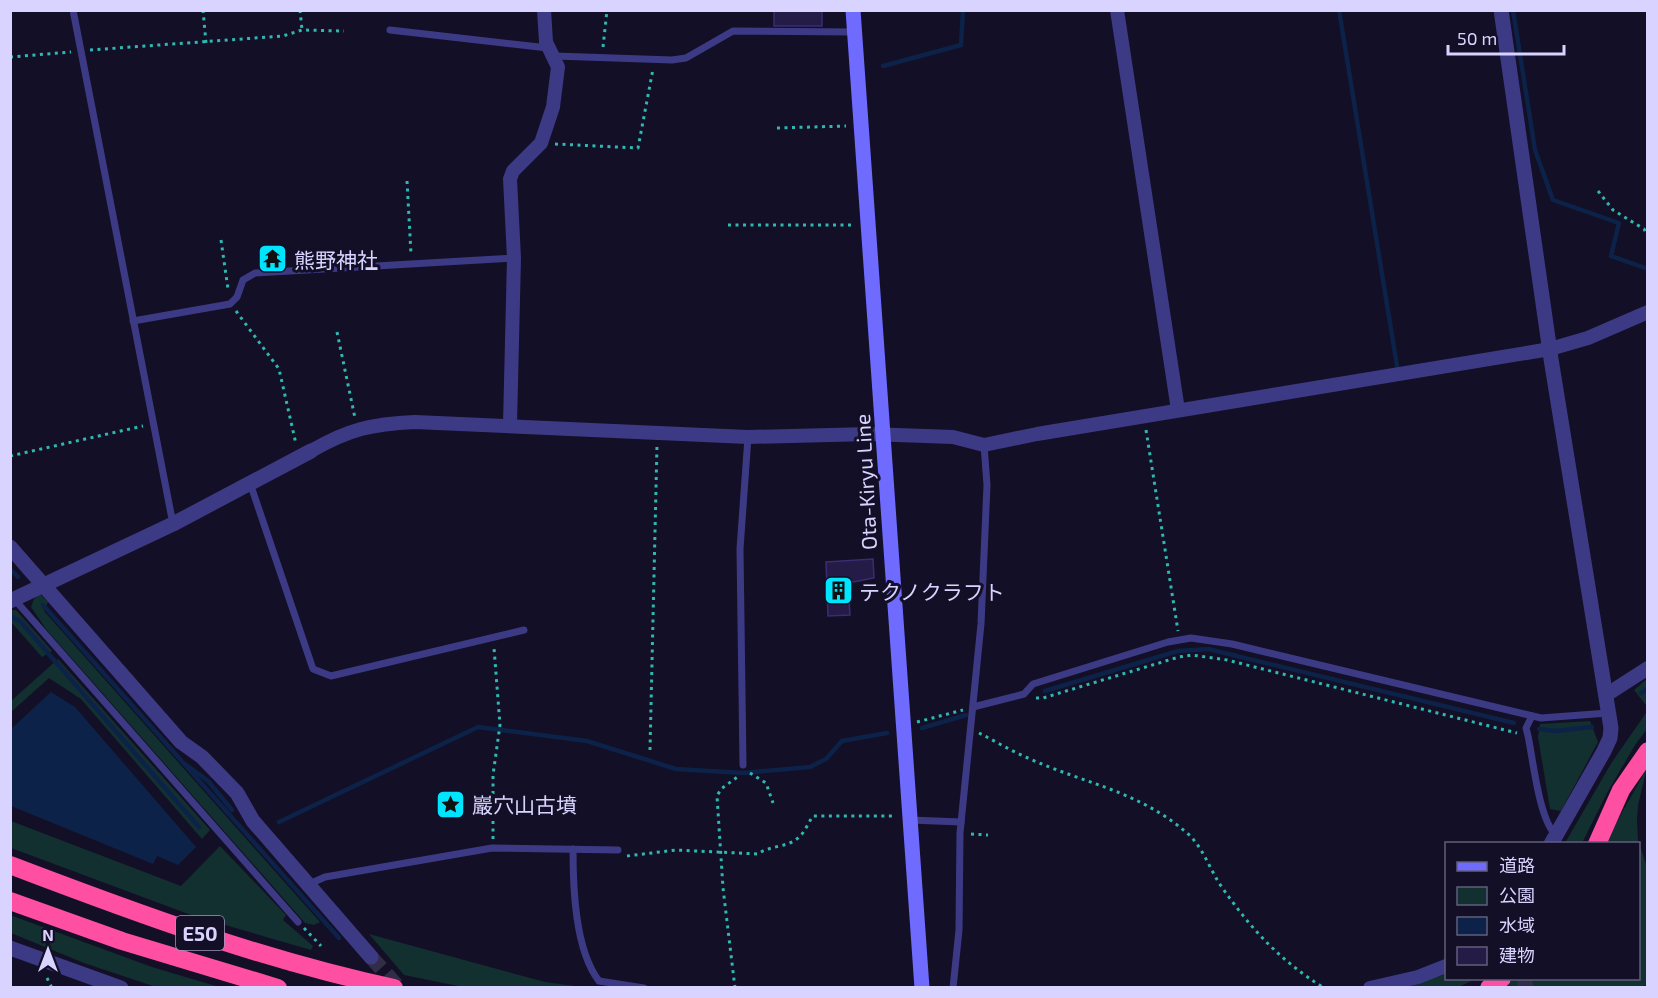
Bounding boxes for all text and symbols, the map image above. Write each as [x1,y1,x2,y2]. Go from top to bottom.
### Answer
scale bar [1448,18,1564,56]
text: 50 m [1457,27,1497,49]
temple icon: 熊野神社 [257,243,289,275]
place label: 熊野神社 [294,247,378,272]
street label: Ota-Kiryu Line [849,413,881,551]
building icon: テクノクラフト [822,575,854,607]
place label: テクノクラフト [859,579,1005,604]
place icon: 巖穴山古墳 [435,788,467,820]
place label: 巖穴山古墳 [472,792,577,817]
legend [1445,842,1640,980]
text: 道路 [1499,854,1535,876]
text: 公園 [1499,884,1535,906]
text: 水域 [1499,914,1535,936]
road number: E50 [176,916,224,950]
north arrow [18,920,78,980]
text: N [42,925,54,944]
text: 建物 [1499,944,1535,966]

